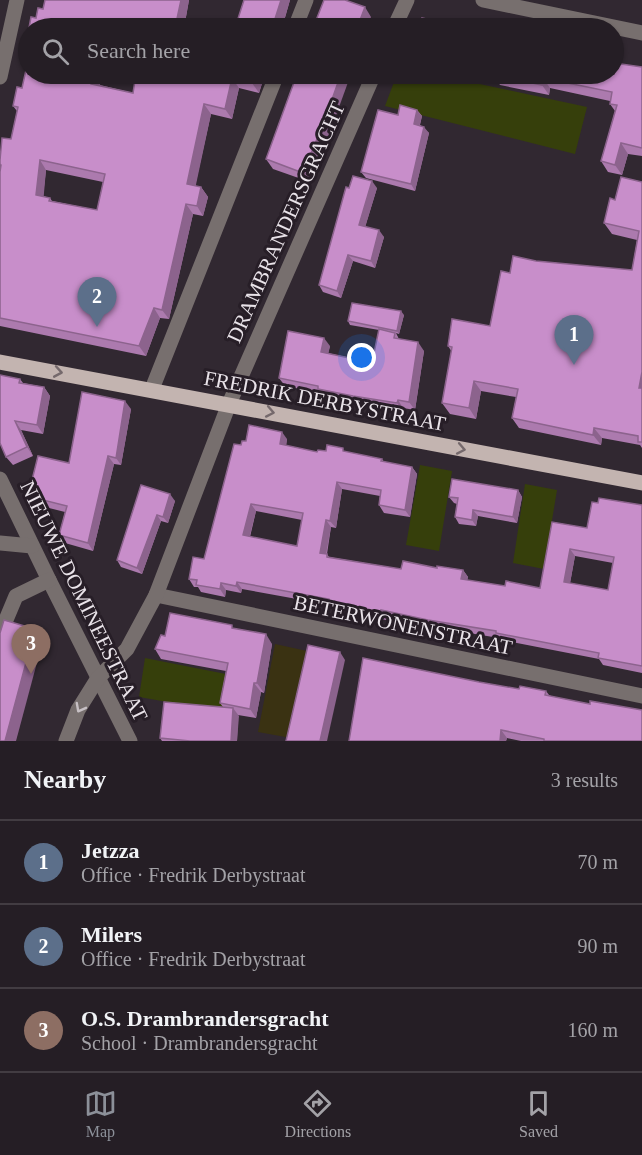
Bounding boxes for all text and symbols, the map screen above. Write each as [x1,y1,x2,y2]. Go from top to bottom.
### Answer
search box [18,18,624,84]
icon: search [39,35,72,68]
text: Search here [87,38,190,63]
street label: DRAMBRANDERSGRACHT [222,98,350,346]
pin: 2 [78,278,116,327]
pin: 1 [554,316,594,365]
your location [347,343,376,372]
one-way arrow [52,365,62,378]
street label: FREDRIK DERBYSTRAAT [202,366,448,436]
one-way arrow [265,405,275,418]
one-way arrow [456,442,466,455]
street label: NIEUWE DOMINEESTRAAT [15,477,153,725]
street label: BETERWONENSTRAAT [292,590,515,660]
pin: 3 [12,624,51,674]
one-way arrow [76,702,87,712]
text: Nearby [24,765,106,794]
text: 3 results [551,769,618,791]
text: Jetzza [81,838,140,863]
text: 1 [39,851,49,873]
text: 70 m [577,851,618,873]
text: Office · Fredrik Derbystraat [81,864,306,886]
text: Milers [81,922,142,947]
text: 2 [39,935,49,957]
text: 90 m [577,935,618,957]
text: Office · Fredrik Derbystraat [81,948,306,970]
text: O.S. Drambrandersgracht [81,1006,328,1031]
text: 3 [39,1019,49,1041]
text: 160 m [567,1019,618,1041]
text: School · Drambrandersgracht [81,1032,318,1054]
tab: Map [84,1087,117,1141]
tab: Directions [285,1087,351,1141]
tab: Saved [519,1087,558,1141]

